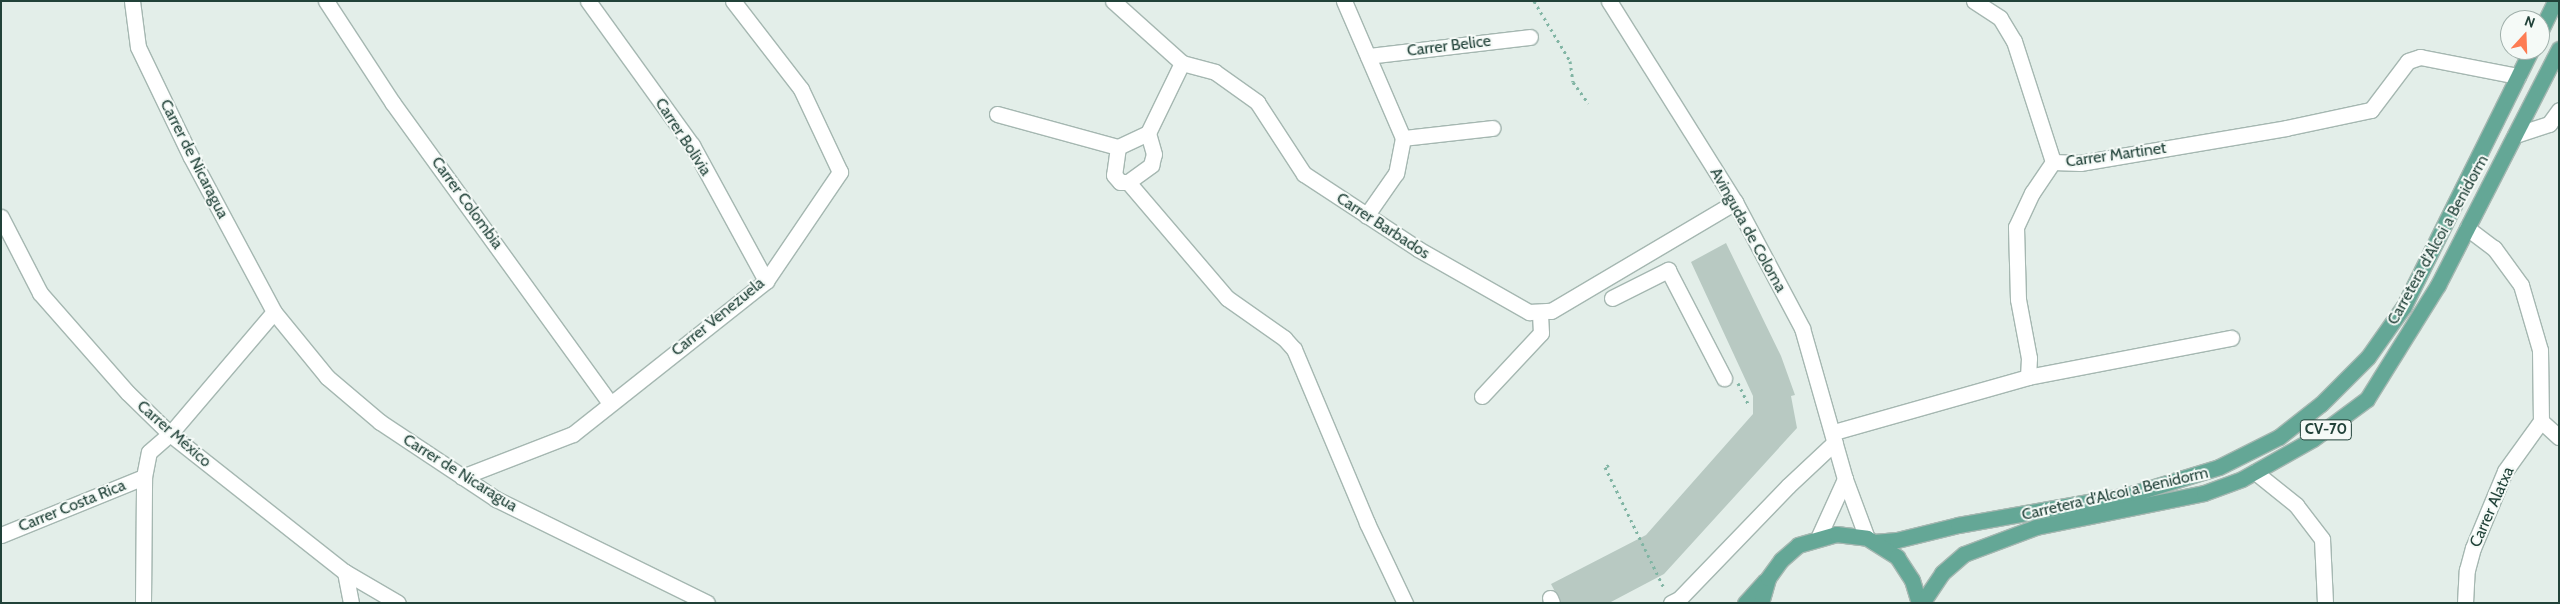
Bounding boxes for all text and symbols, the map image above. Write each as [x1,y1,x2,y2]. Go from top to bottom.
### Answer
north arrow [2500,10,2550,60]
text: N [2522,12,2538,32]
street label: Carrer Belice [1406,31,1492,61]
street label: Carrer Bolivia [651,95,715,179]
street label: Carrer de Nicaragua [156,96,232,222]
street label: Carrer Martinet [2065,138,2167,172]
street label: Carretera d'Alcoi a Benidorm [2383,152,2493,328]
street label: Carrer Colombia [427,153,507,253]
street label: Avinguda de Coloma [1706,164,1790,296]
street label: Carrer Barbados [1333,189,1433,263]
street label: Carrer Venezuela [668,274,768,360]
street label: Carrer México [133,397,215,471]
road number: CV-70 [2300,418,2352,442]
street label: Carrer de Nicaragua [399,430,521,516]
street label: Carretera d'Alcoi a Benidorm [2020,463,2210,525]
street label: Carrer Alatxa [2466,464,2518,550]
street label: Carrer Costa Rica [16,476,128,536]

